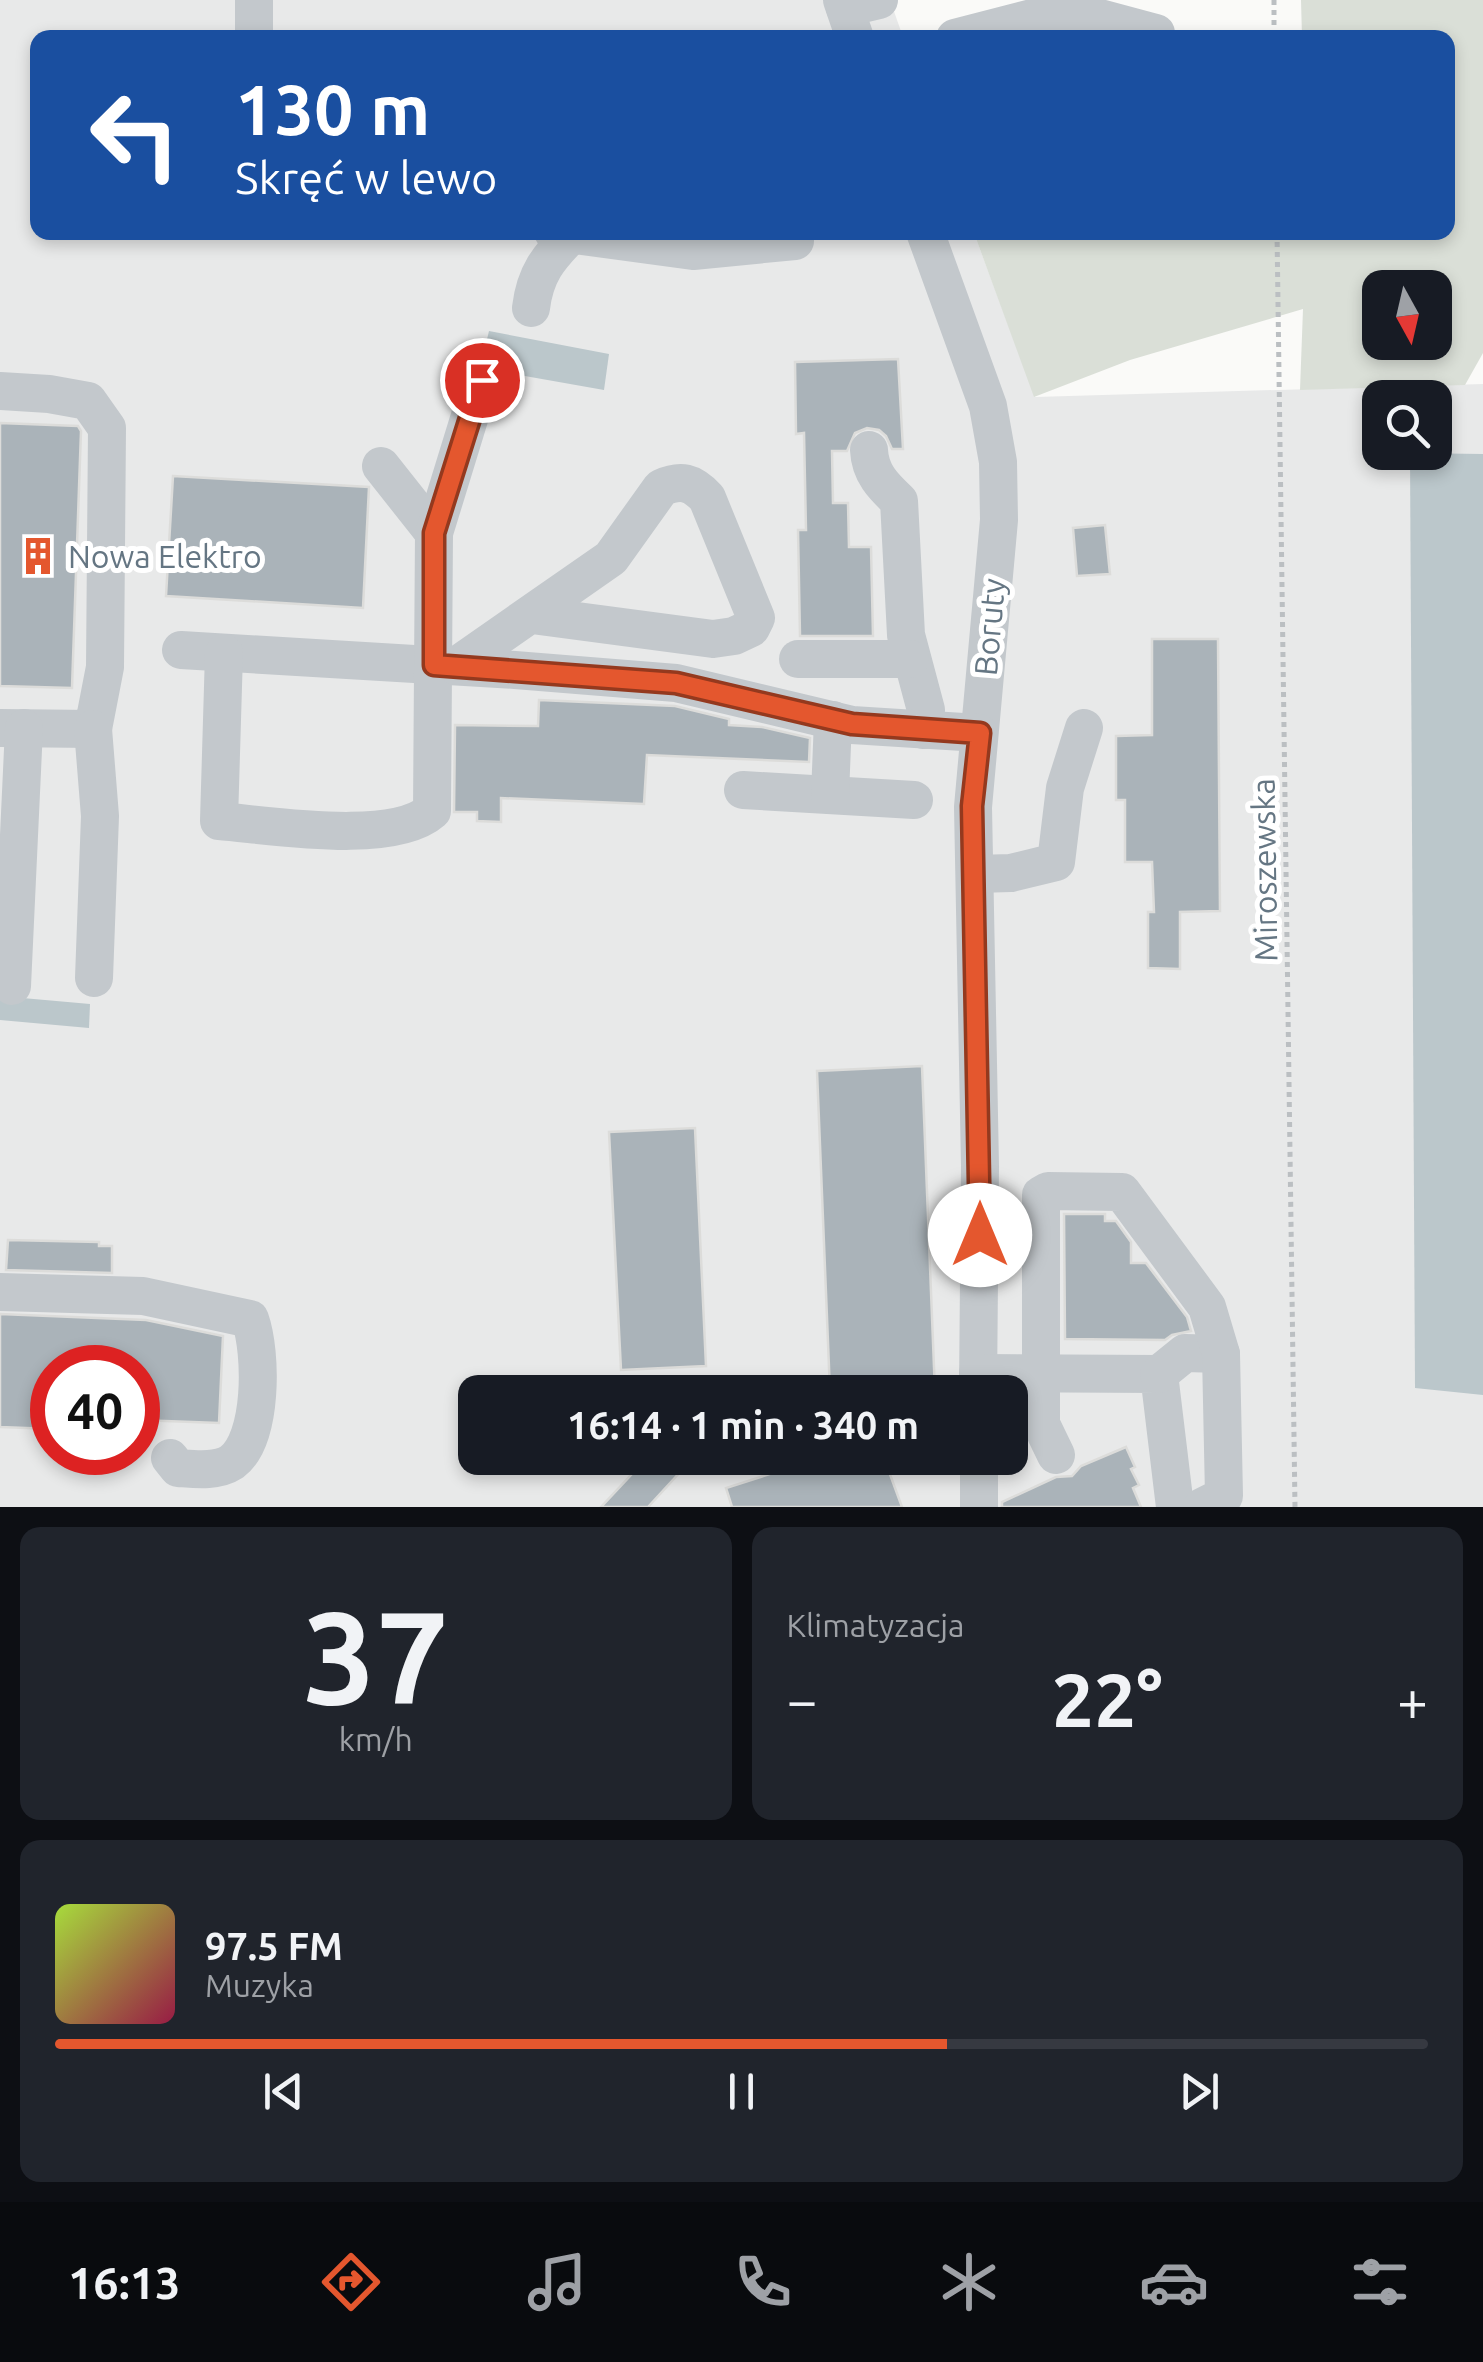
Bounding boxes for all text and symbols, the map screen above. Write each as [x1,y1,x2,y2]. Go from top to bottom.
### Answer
icon: left [70,70,200,200]
text: 130 m [235,70,430,148]
text: Skręć w lewo [235,152,497,203]
north arrow [1362,270,1452,360]
map controls [1362,270,1452,470]
pin [440,338,525,423]
icon: arrive [455,353,510,408]
button: search [1362,380,1452,470]
building icon: Nowa Elektro [17,535,59,577]
place label: Nowa Elektro [68,538,262,574]
street label: Boruty [967,577,1011,677]
street label: Miroszewska [1244,778,1284,962]
position arrow [928,1183,1032,1287]
speed limit sign: 40 [30,1345,160,1475]
text: 16:14 · 1 min · 340 m [567,1404,919,1446]
text: 37 [302,1583,449,1729]
text: Klimatyzacja [787,1607,964,1643]
text: 22° [1052,1657,1163,1741]
text: − [787,1669,818,1730]
text: + [1397,1669,1428,1730]
text: km/h [339,1721,413,1757]
text: 97.5 FM [205,1925,343,1967]
text: Muzyka [205,1967,314,2003]
icon: previous [256,2064,311,2119]
icon: pause [714,2064,769,2119]
icon: next [1172,2064,1227,2119]
icon: directions [316,2247,386,2317]
icon: music [522,2247,592,2317]
icon: phone [728,2247,798,2317]
icon: climate [934,2247,1004,2317]
icon: car [1139,2247,1209,2317]
icon: filters [1345,2247,1415,2317]
text: 16:13 [68,2257,180,2308]

